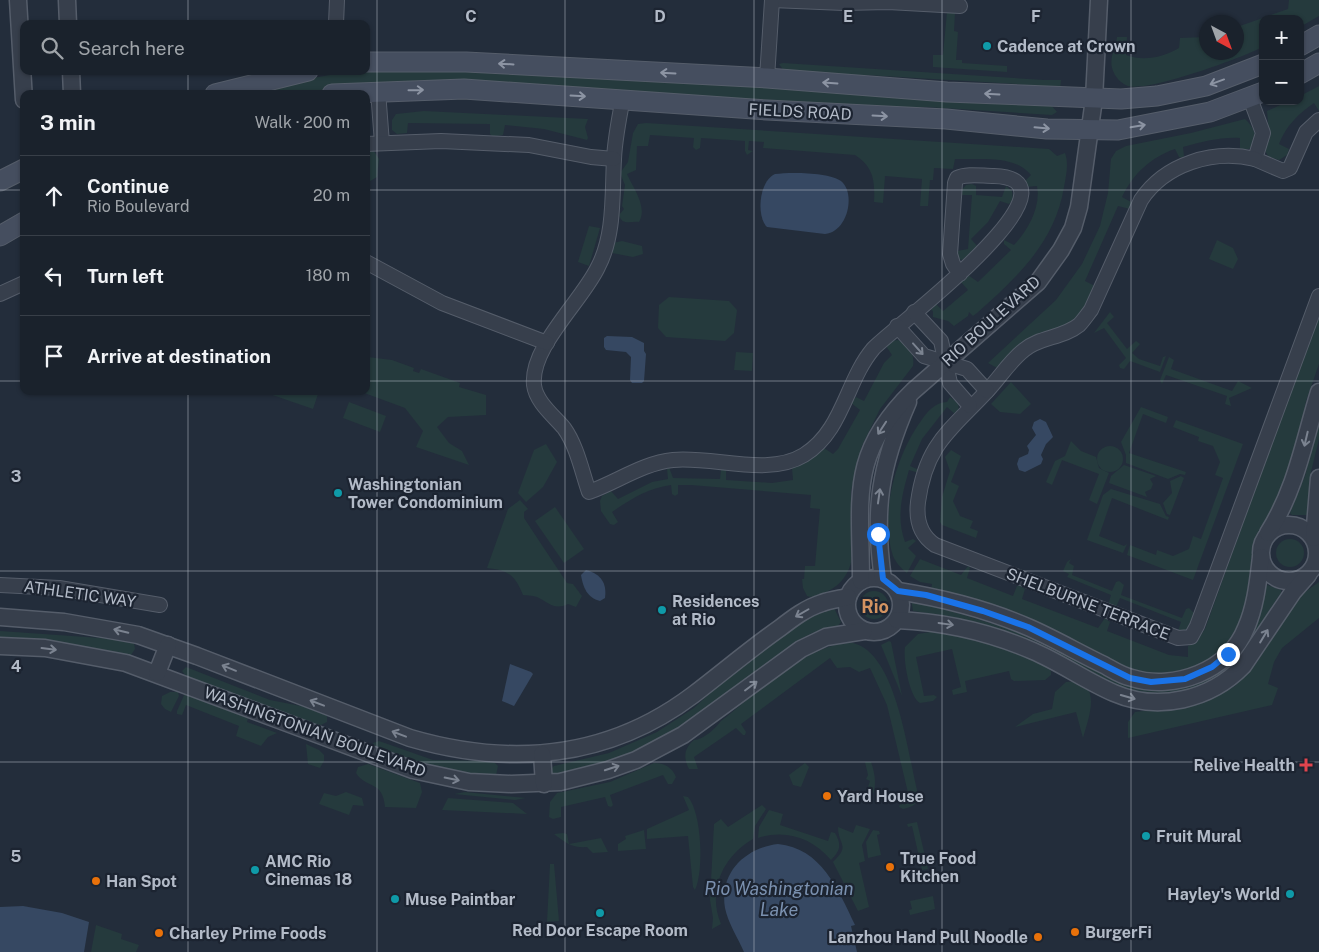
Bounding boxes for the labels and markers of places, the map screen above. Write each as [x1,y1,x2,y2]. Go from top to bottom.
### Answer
place label: Cadence at Crown [997,37,1136,56]
marker: Cadence at Crown [981,40,993,52]
place label: Washingtonian Tower Condominium [348,475,503,512]
marker: Washingtonian Tower Condominium [332,487,344,499]
place label: Residences at Rio [672,592,760,629]
marker: Residences at Rio [656,604,668,616]
place label: Relive Health [1193,756,1295,775]
marker: Relive Health [1299,758,1313,772]
place label: Yard House [837,787,924,806]
marker: Yard House [821,790,833,802]
place label: Fruit Mural [1156,827,1242,846]
marker: Fruit Mural [1140,830,1152,842]
place label: True Food Kitchen [900,849,976,886]
place label: AMC Rio Cinemas 18 [265,852,353,889]
marker: True Food Kitchen [884,861,896,873]
marker: AMC Rio Cinemas 18 [249,864,261,876]
place label: Han Spot [106,872,177,891]
marker: Han Spot [90,875,102,887]
place label: Hayley's World [1167,885,1280,904]
marker: Hayley's World [1284,888,1296,900]
place label: Muse Paintbar [405,890,516,909]
marker: Muse Paintbar [389,893,401,905]
marker: Red Door Escape Room [594,907,606,919]
place label: Red Door Escape Room [512,921,688,940]
place label: BurgerFi [1085,923,1152,942]
place label: Charley Prime Foods [169,924,326,943]
marker: BurgerFi [1069,926,1081,938]
marker: Charley Prime Foods [153,927,165,939]
place label: Lanzhou Hand Pull Noodle [828,928,1028,947]
marker: Lanzhou Hand Pull Noodle [1032,931,1044,943]

